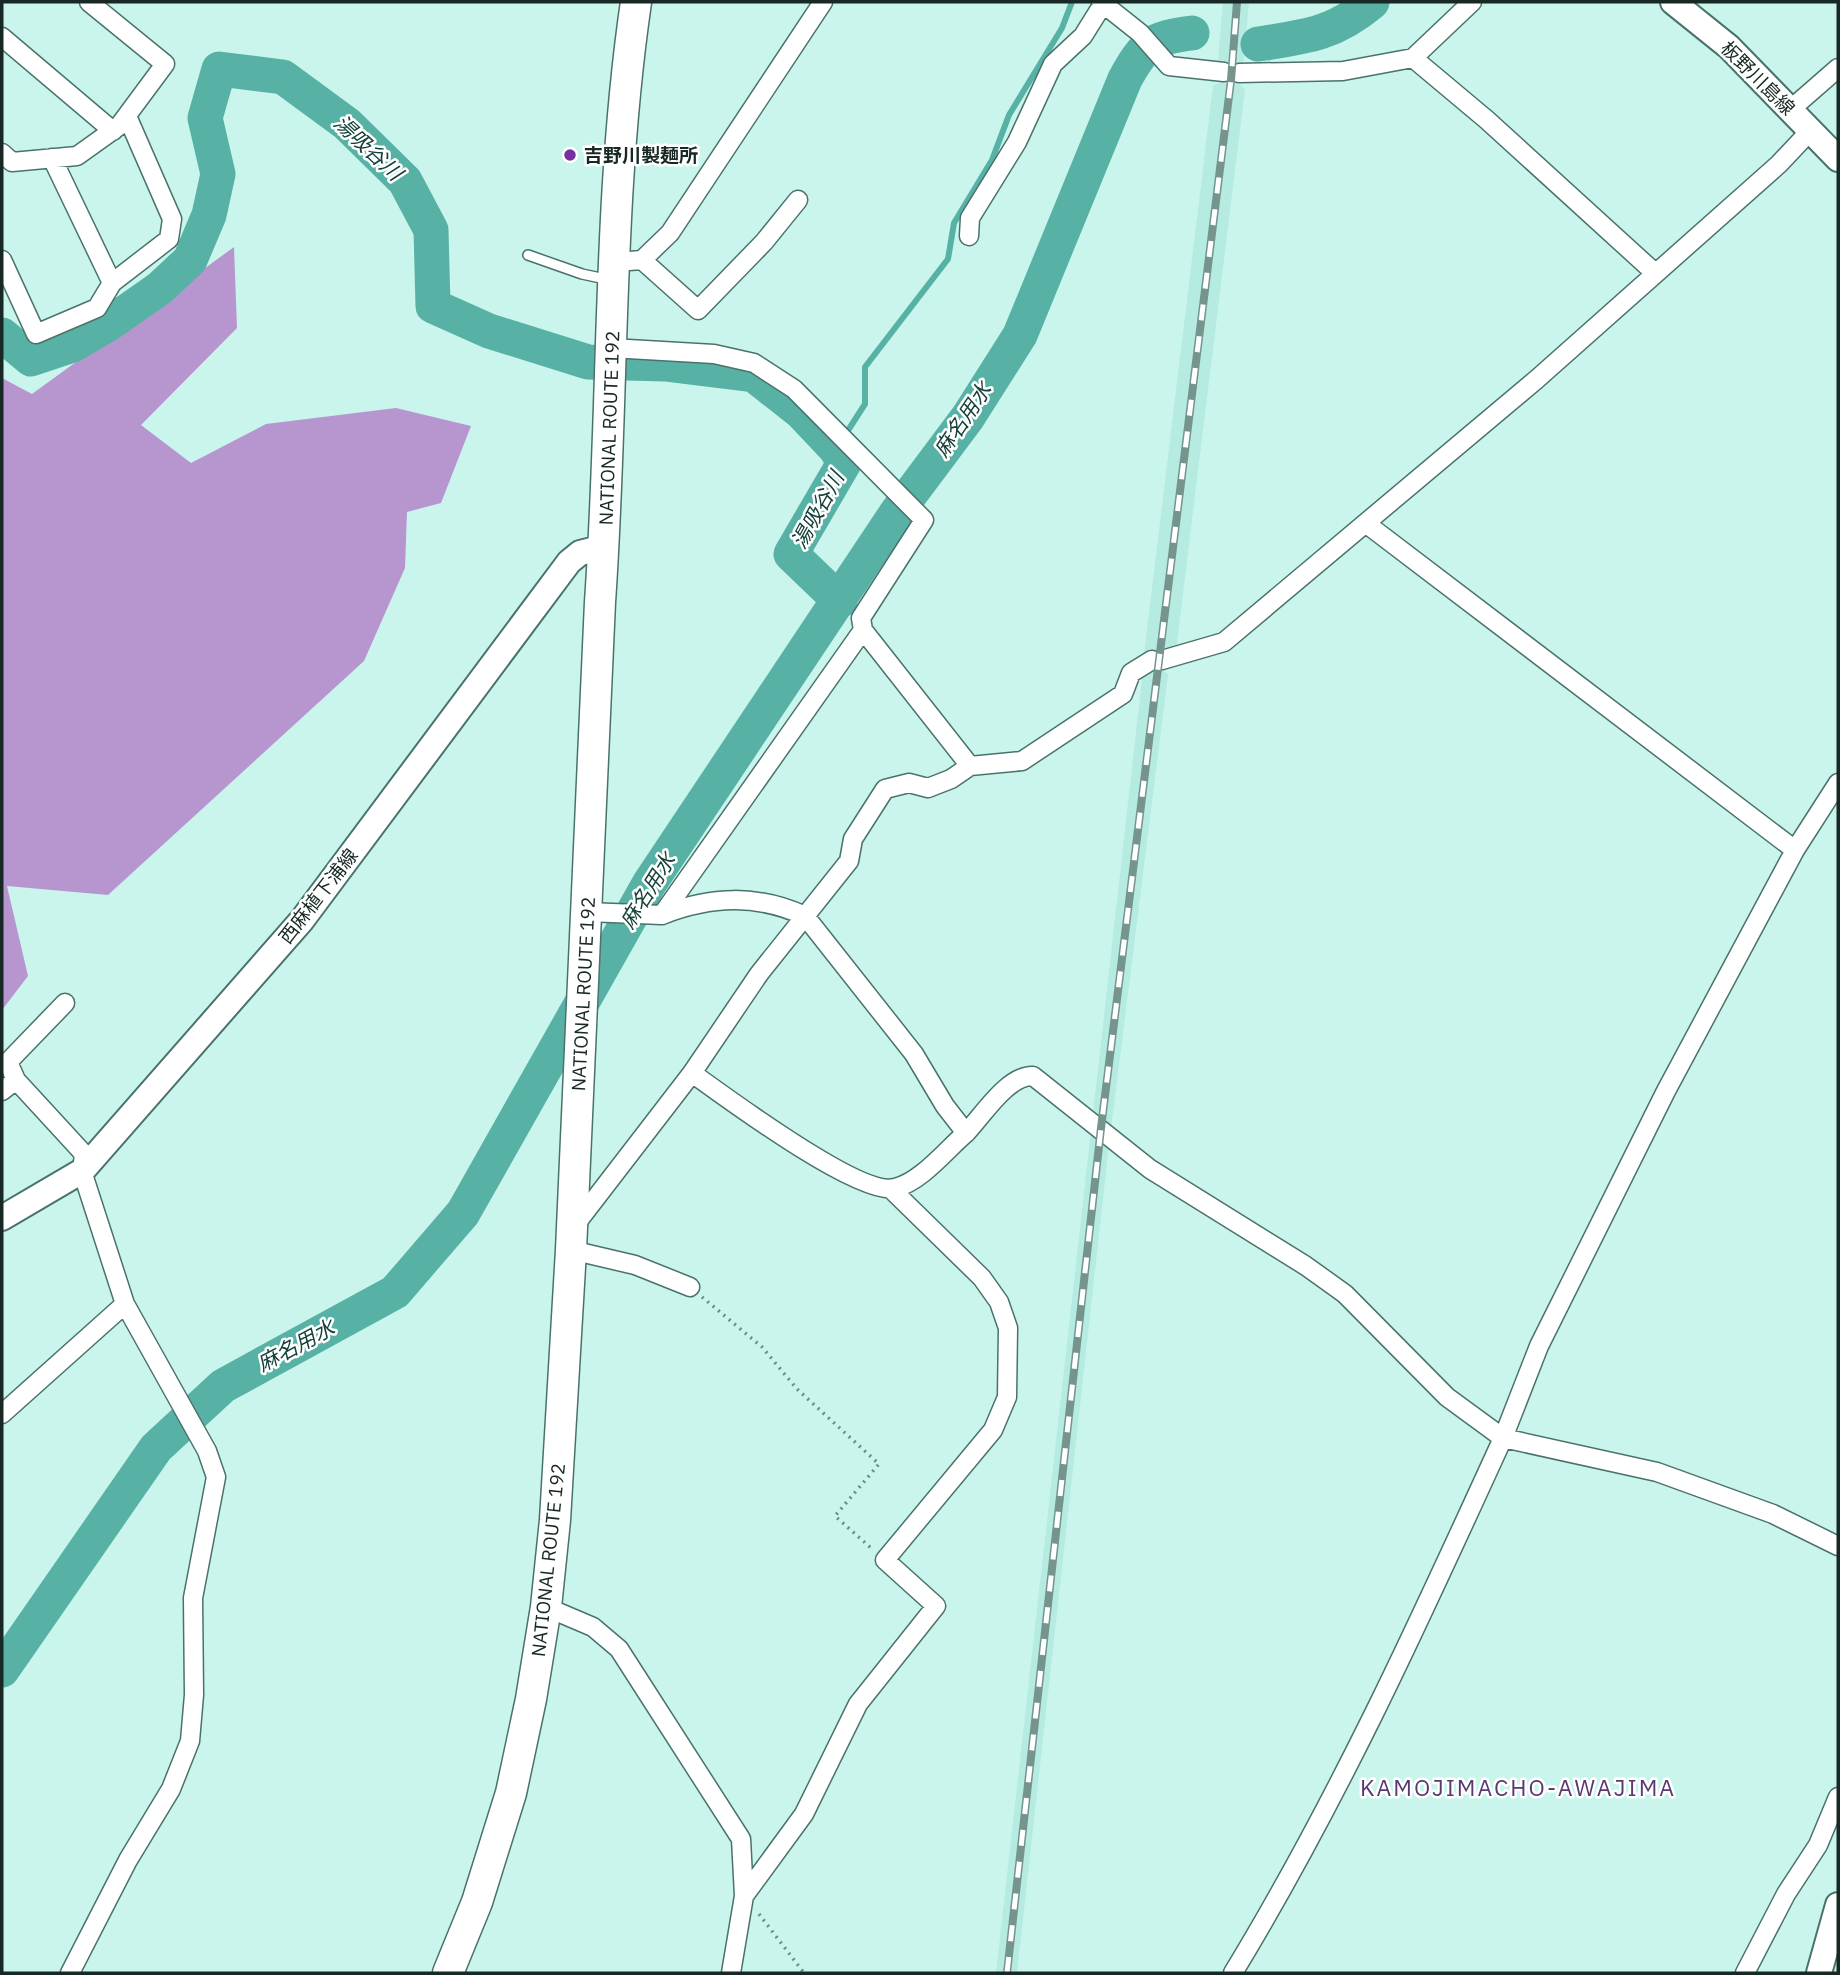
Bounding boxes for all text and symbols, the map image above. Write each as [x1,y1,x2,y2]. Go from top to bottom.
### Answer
street label: 板野川島線 [1716,36,1800,120]
water label: 湯吸谷川 [328,108,410,188]
place label: 吉野川製麺所 [584,143,698,167]
marker: 吉野川製麺所 [562,147,578,163]
street label: NATIONAL ROUTE 192 [594,330,624,526]
water label: 麻名用水 [927,375,998,462]
water label: 湯吸谷川 [785,464,851,553]
street label: 西麻植下浦線 [273,844,363,948]
water label: 麻名用水 [613,846,682,934]
street label: NATIONAL ROUTE 192 [566,896,600,1092]
water label: 麻名用水 [252,1312,341,1377]
street label: NATIONAL ROUTE 192 [526,1462,570,1658]
district label: KAMOJIMACHO-AWAJIMA [1360,1772,1676,1802]

